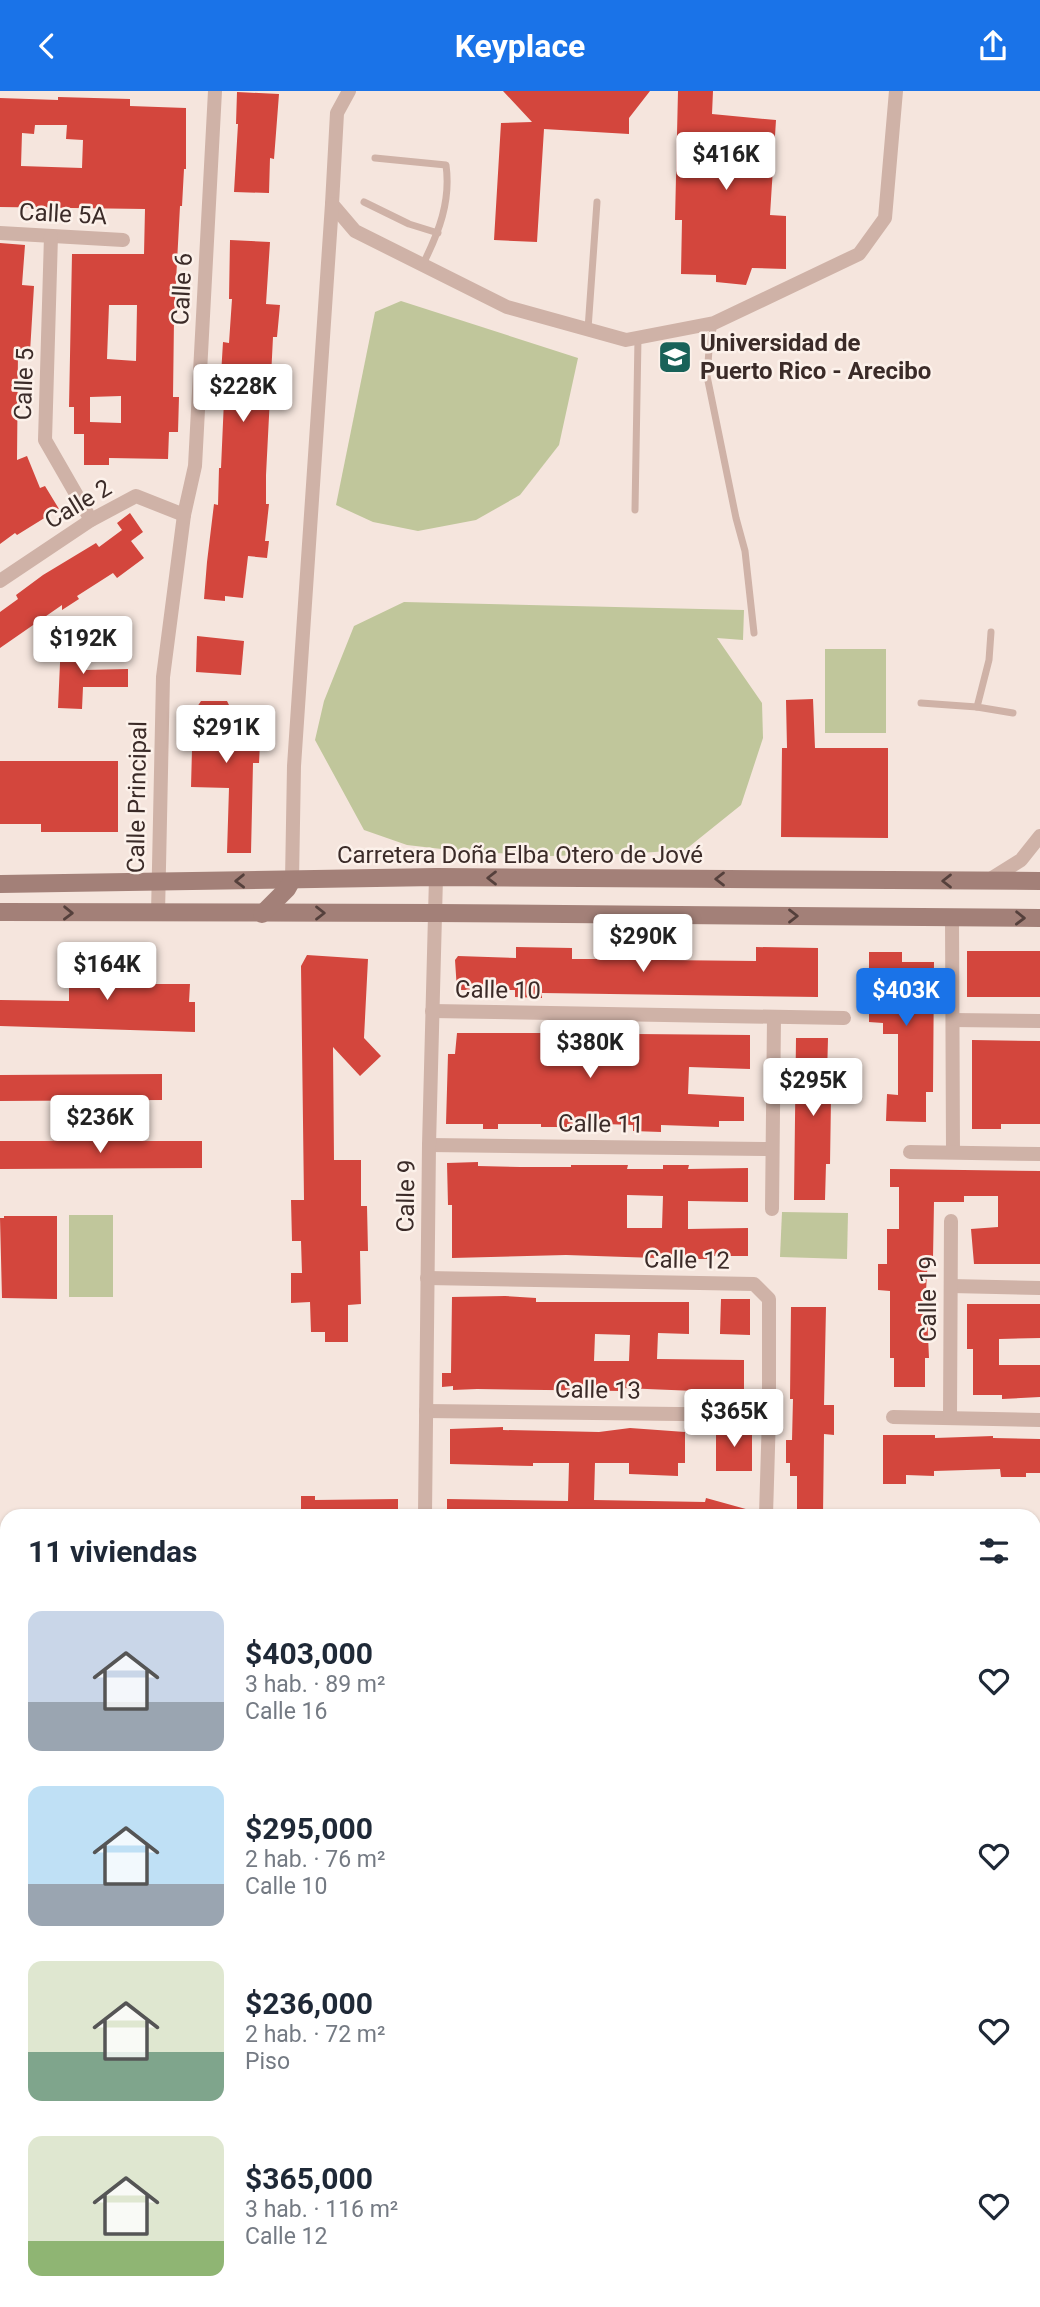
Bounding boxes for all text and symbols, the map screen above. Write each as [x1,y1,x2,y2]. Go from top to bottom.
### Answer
icon: back [28,27,66,65]
text: Keyplace [455,27,585,65]
icon: share [974,27,1012,65]
pin: $416K [677,133,775,192]
text: $416K [692,141,760,168]
street label: Calle 5A [18,198,108,230]
street label: Calle 6 [166,252,198,326]
place label: Universidad de Puerto Rico - Arecibo [700,329,931,385]
school or university icon: Universidad de Puerto Rico - Arecibo [656,338,694,376]
street label: Calle 5 [9,347,39,421]
pin: $228K [194,365,292,424]
text: $228K [209,373,277,400]
street label: Calle 2 [40,473,116,535]
pin: $192K [34,617,132,676]
text: $192K [49,625,117,652]
pin: $291K [177,705,275,765]
text: $291K [192,714,260,741]
street label: Calle Principal [122,721,152,873]
street label: Carretera Doña Elba Otero de Jové [337,841,703,869]
one-way arrow [487,870,497,886]
one-way arrow [714,871,725,887]
one-way arrow [235,873,245,889]
one-way arrow [942,873,952,889]
one-way arrow [63,905,74,921]
one-way arrow [315,905,326,921]
one-way arrow [788,908,798,924]
one-way arrow [1015,910,1026,926]
pin: $290K [594,915,692,974]
text: $290K [609,923,677,950]
pin: $164K [58,943,156,1002]
text: $164K [73,951,141,978]
pin: $403K [857,969,955,1028]
street label: Calle 10 [455,975,541,1005]
text: $403K [872,977,940,1004]
pin: $380K [541,1021,639,1080]
text: $380K [556,1029,624,1056]
pin: $295K [764,1059,862,1118]
text: $295K [779,1067,847,1094]
pin: $236K [51,1095,149,1155]
text: $236K [66,1104,134,1131]
street label: Calle 11 [558,1109,644,1139]
street label: Calle 9 [391,1160,421,1232]
street label: Calle 12 [644,1245,730,1275]
street label: Calle 19 [914,1256,942,1342]
street label: Calle 13 [555,1375,641,1405]
pin: $365K [685,1389,783,1449]
text: $365K [700,1398,768,1425]
icon: filters [975,1532,1013,1570]
text: 11 viviendas [28,1534,198,1569]
text: $403,000 [245,1636,373,1671]
icon: home [84,1639,168,1723]
icon: heart [975,1662,1013,1700]
text: 3 hab. · 89 m² [245,1671,385,1698]
text: Calle 16 [245,1698,327,1725]
text: $295,000 [245,1811,373,1846]
icon: home [84,1814,168,1898]
icon: heart [975,1837,1013,1875]
text: 2 hab. · 76 m² [245,1846,385,1873]
text: Calle 10 [245,1873,327,1900]
text: $236,000 [245,1986,373,2021]
icon: home [84,1989,168,2073]
icon: heart [975,2012,1013,2050]
text: 2 hab. · 72 m² [245,2021,385,2048]
text: Piso [245,2048,290,2075]
text: $365,000 [245,2161,373,2196]
icon: home [84,2164,168,2248]
icon: heart [975,2187,1013,2225]
text: 3 hab. · 116 m² [245,2196,398,2223]
text: Calle 12 [245,2223,327,2250]

